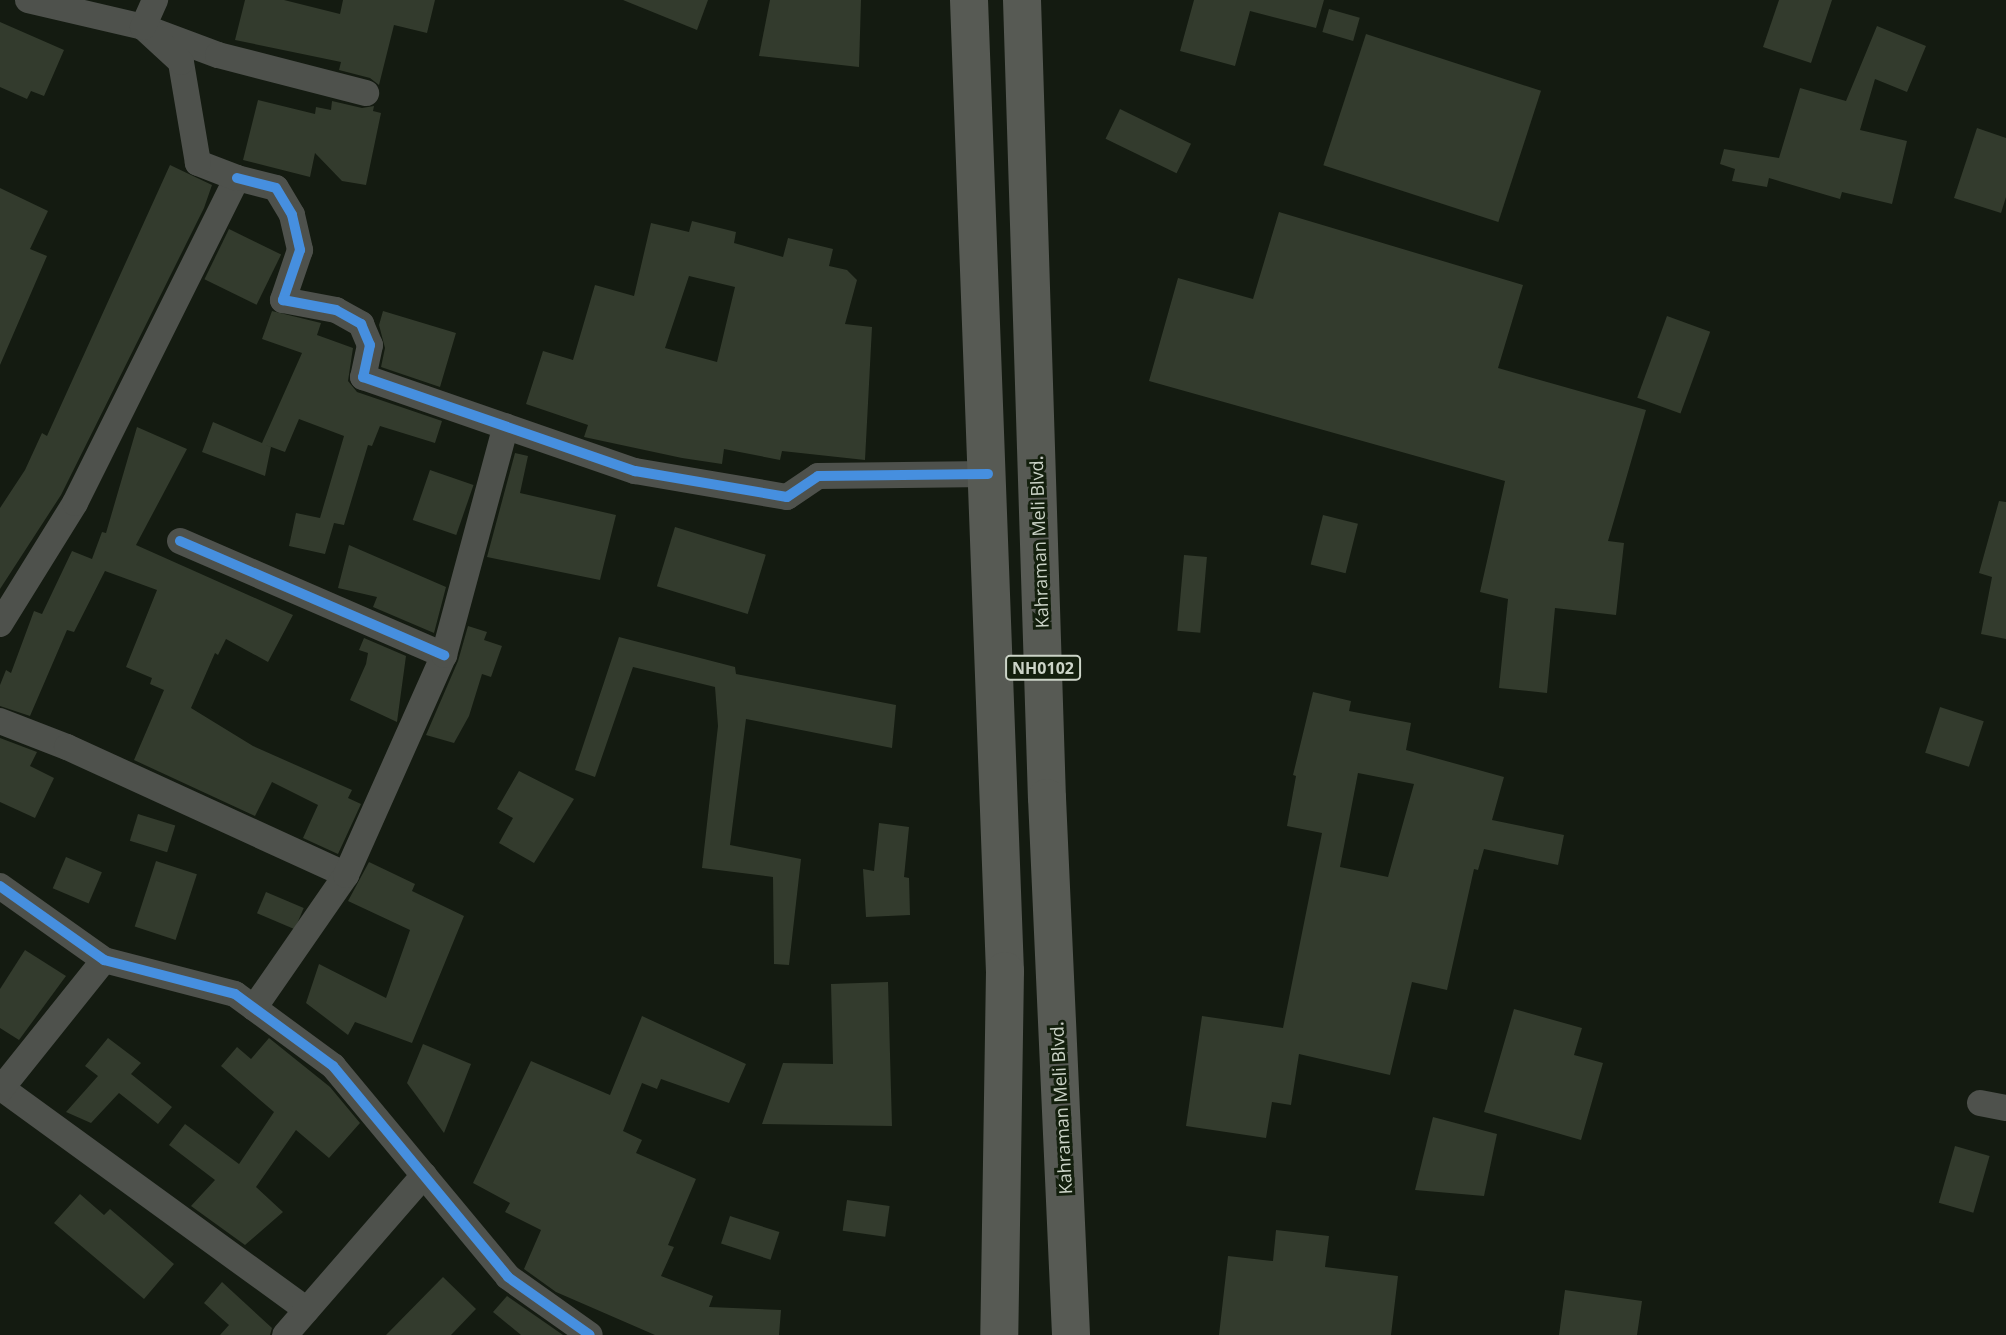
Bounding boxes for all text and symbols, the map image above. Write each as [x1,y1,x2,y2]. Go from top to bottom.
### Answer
street label: Kahraman Meli Blvd. [1025,455,1053,629]
road number: NH0102 [1004,656,1082,680]
street label: Kahraman Meli Blvd. [1046,1021,1076,1195]

